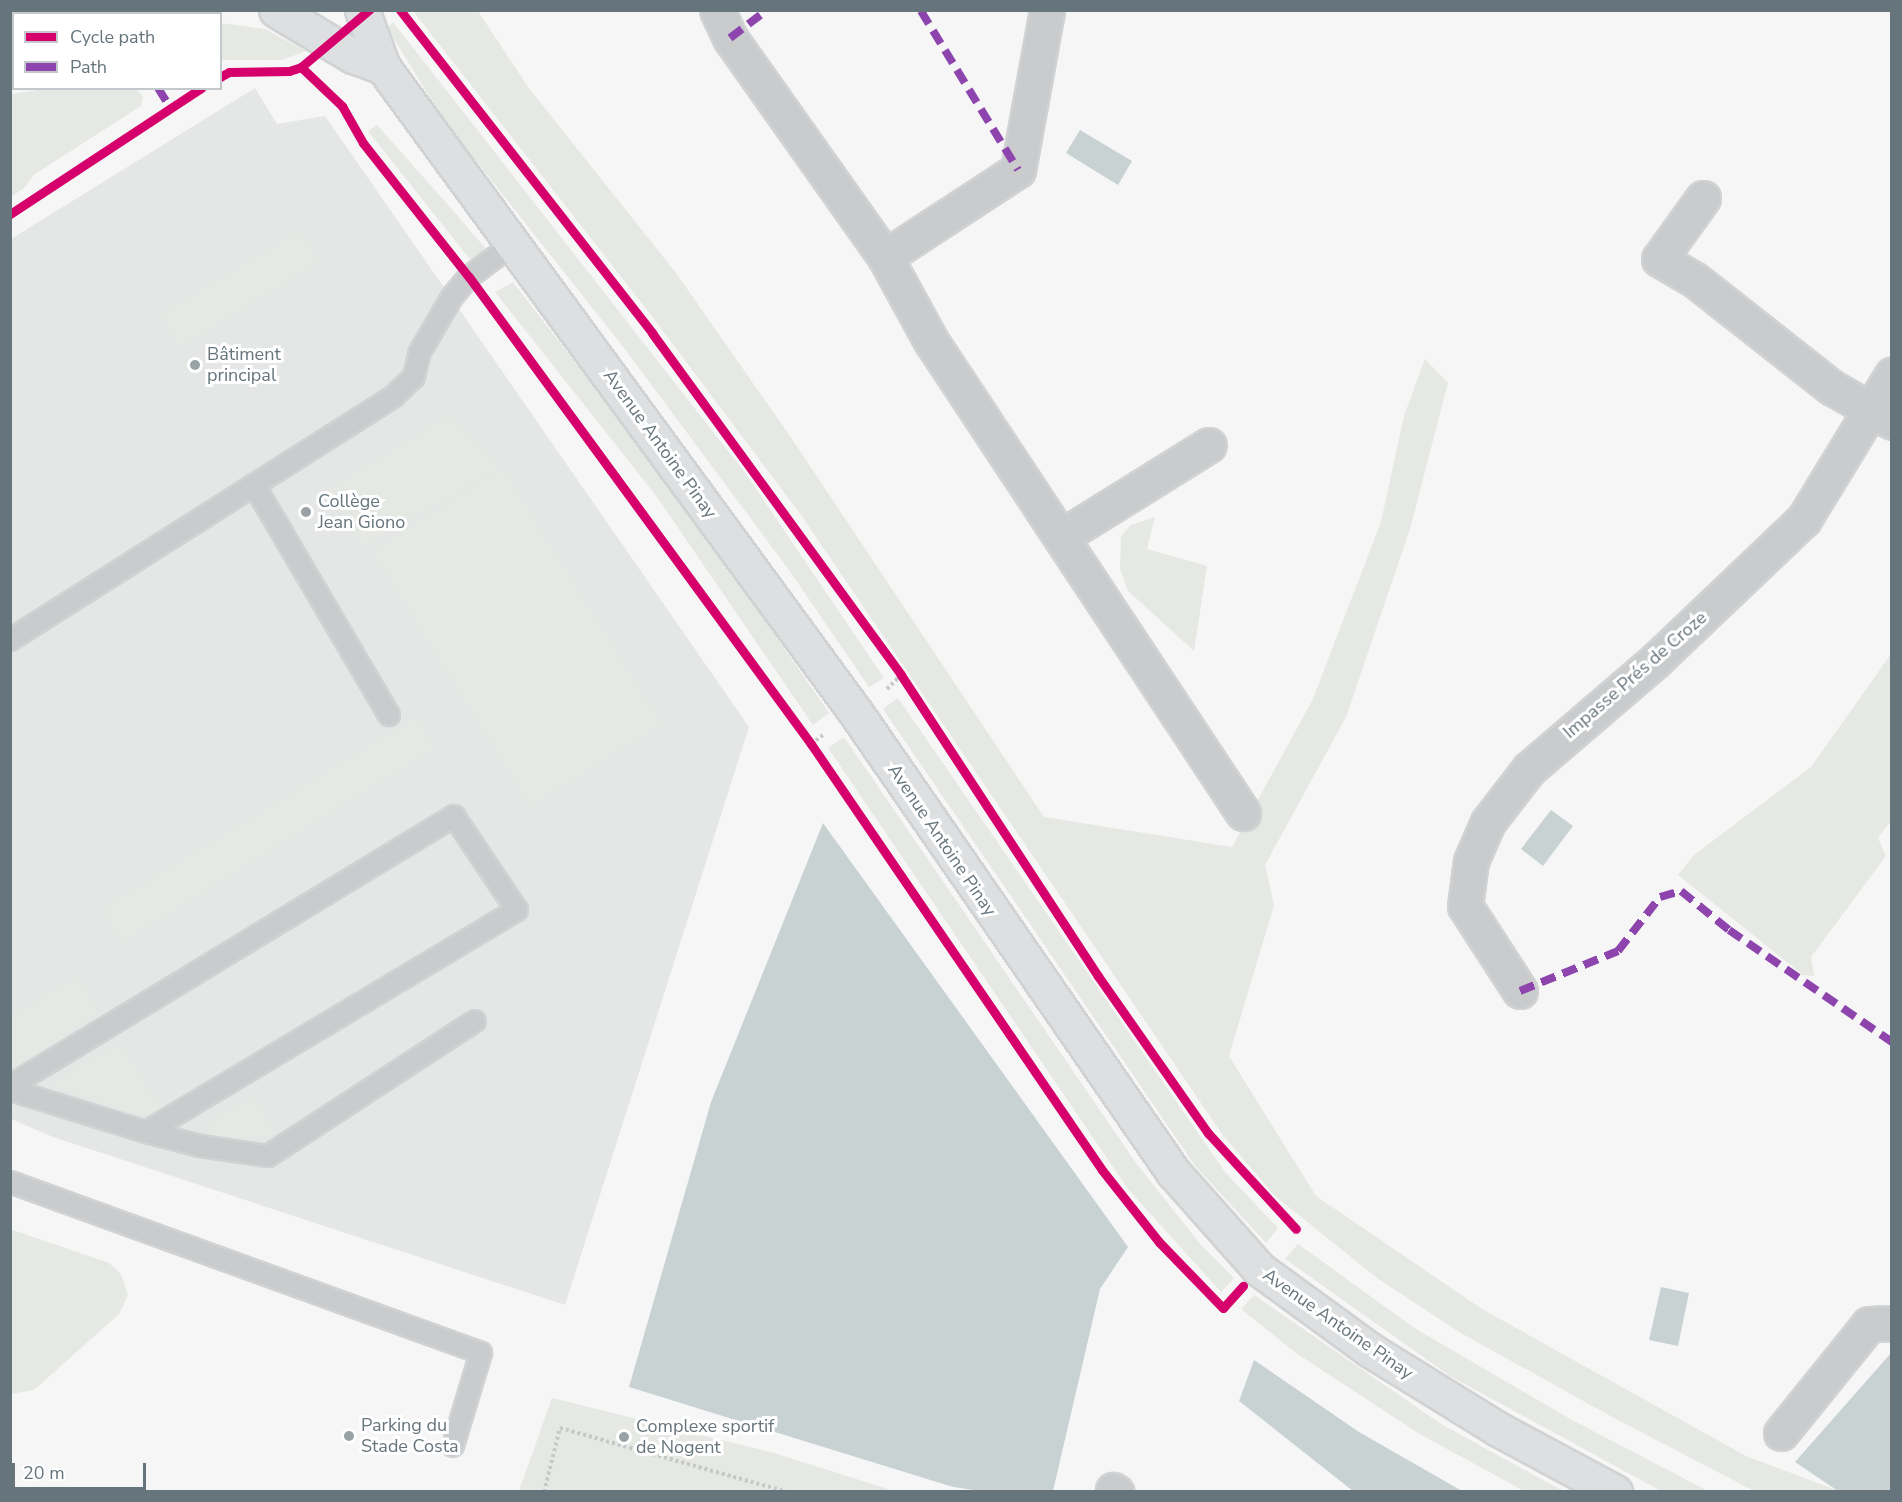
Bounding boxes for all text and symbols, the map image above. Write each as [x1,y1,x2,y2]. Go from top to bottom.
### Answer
legend [12,12,222,90]
text: Cycle path [70,25,155,49]
text: Path [70,55,107,79]
place label: Bâtiment principal [207,344,281,386]
marker: Bâtiment principal [188,358,202,372]
street label: Avenue Antoine Pinay [599,365,721,523]
place label: Collège Jean Giono [318,491,405,534]
marker: Collège Jean Giono [299,505,313,519]
street label: Impasse Prés de Croze [1559,607,1711,743]
street label: Avenue Antoine Pinay [883,760,1001,920]
street label: Avenue Antoine Pinay [1259,1264,1417,1384]
place label: Parking du Stade Costa [361,1415,458,1458]
place label: Complexe sportif de Nogent [636,1416,774,1458]
marker: Parking du Stade Costa [342,1429,356,1443]
marker: Complexe sportif de Nogent [617,1430,631,1444]
scale bar [15,1451,148,1489]
text: 20 m [23,1461,65,1485]

